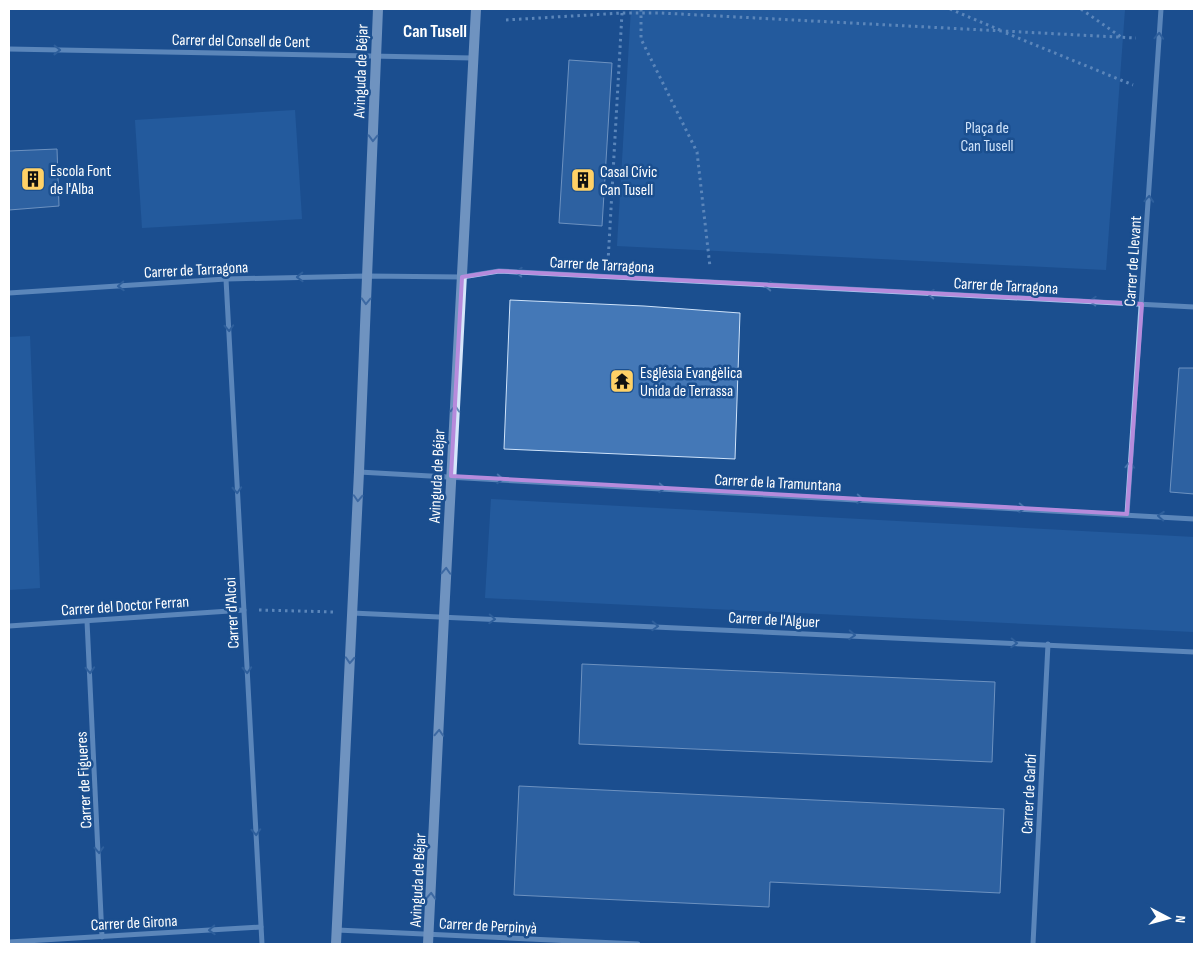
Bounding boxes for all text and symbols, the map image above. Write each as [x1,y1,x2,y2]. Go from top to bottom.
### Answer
district label: Can Tusell [403,21,467,42]
street label: Avinguda de Béjar [350,23,373,119]
street label: Carrer del Consell de Cent [172,31,310,52]
one-way arrow [1154,32,1165,40]
one-way arrow [54,44,62,55]
park label: Plaça de Can Tusell [960,119,1014,156]
one-way arrow [367,135,378,143]
place label: Escola Font de l'Alba [50,162,111,199]
place label: Casal Cívic Can Tusell [600,163,657,200]
building icon: Escola Font de l'Alba [20,166,46,192]
building icon: Casal Cívic Can Tusell [570,167,596,193]
one-way arrow [1143,194,1154,202]
street label: Carrer de Llevant [1121,215,1146,307]
street label: Carrer de Tarragona [549,253,655,278]
street label: Carrer de Tarragona [143,258,249,283]
one-way arrow [515,267,523,278]
one-way arrow [296,272,304,283]
street label: Carrer de Tarragona [953,274,1059,299]
one-way arrow [116,280,124,291]
one-way arrow [764,281,772,292]
one-way arrow [926,289,934,299]
one-way arrow [1089,296,1097,307]
one-way arrow [360,297,371,305]
one-way arrow [223,324,234,332]
place label: Església Evangèlica Unida de Terrassa [640,364,742,401]
temple icon: Església Evangèlica Unida de Terrassa [609,368,635,394]
one-way arrow [450,404,460,412]
street label: Avinguda de Béjar [426,428,449,524]
one-way arrow [1125,461,1136,469]
street label: Carrer de la Tramuntana [714,471,842,496]
one-way arrow [496,473,504,484]
one-way arrow [659,482,667,493]
one-way arrow [232,487,243,495]
one-way arrow [856,493,864,504]
one-way arrow [352,494,363,502]
one-way arrow [1018,503,1026,514]
one-way arrow [1156,511,1164,522]
one-way arrow [441,567,452,575]
street label: Carrer d'Alcoi [221,577,244,649]
street label: Carrer del Doctor Ferran [60,593,190,620]
street label: Carrer de l'Alguer [728,609,820,632]
one-way arrow [489,613,497,624]
one-way arrow [651,621,659,632]
one-way arrow [848,630,856,641]
one-way arrow [1011,637,1019,648]
one-way arrow [344,657,355,665]
one-way arrow [85,666,96,674]
one-way arrow [241,666,252,674]
one-way arrow [433,729,444,737]
street label: Carrer de Figueres [72,731,97,829]
street label: Carrer de Garbí [1018,754,1041,835]
one-way arrow [250,829,261,837]
street label: Avinguda de Béjar [407,832,430,928]
one-way arrow [93,846,104,854]
one-way arrow [426,891,437,899]
north arrow [1143,893,1193,943]
street label: Carrer de Girona [90,912,178,935]
street label: Carrer de Perpinyà [438,914,537,939]
text: N [1172,915,1189,924]
one-way arrow [208,924,216,935]

